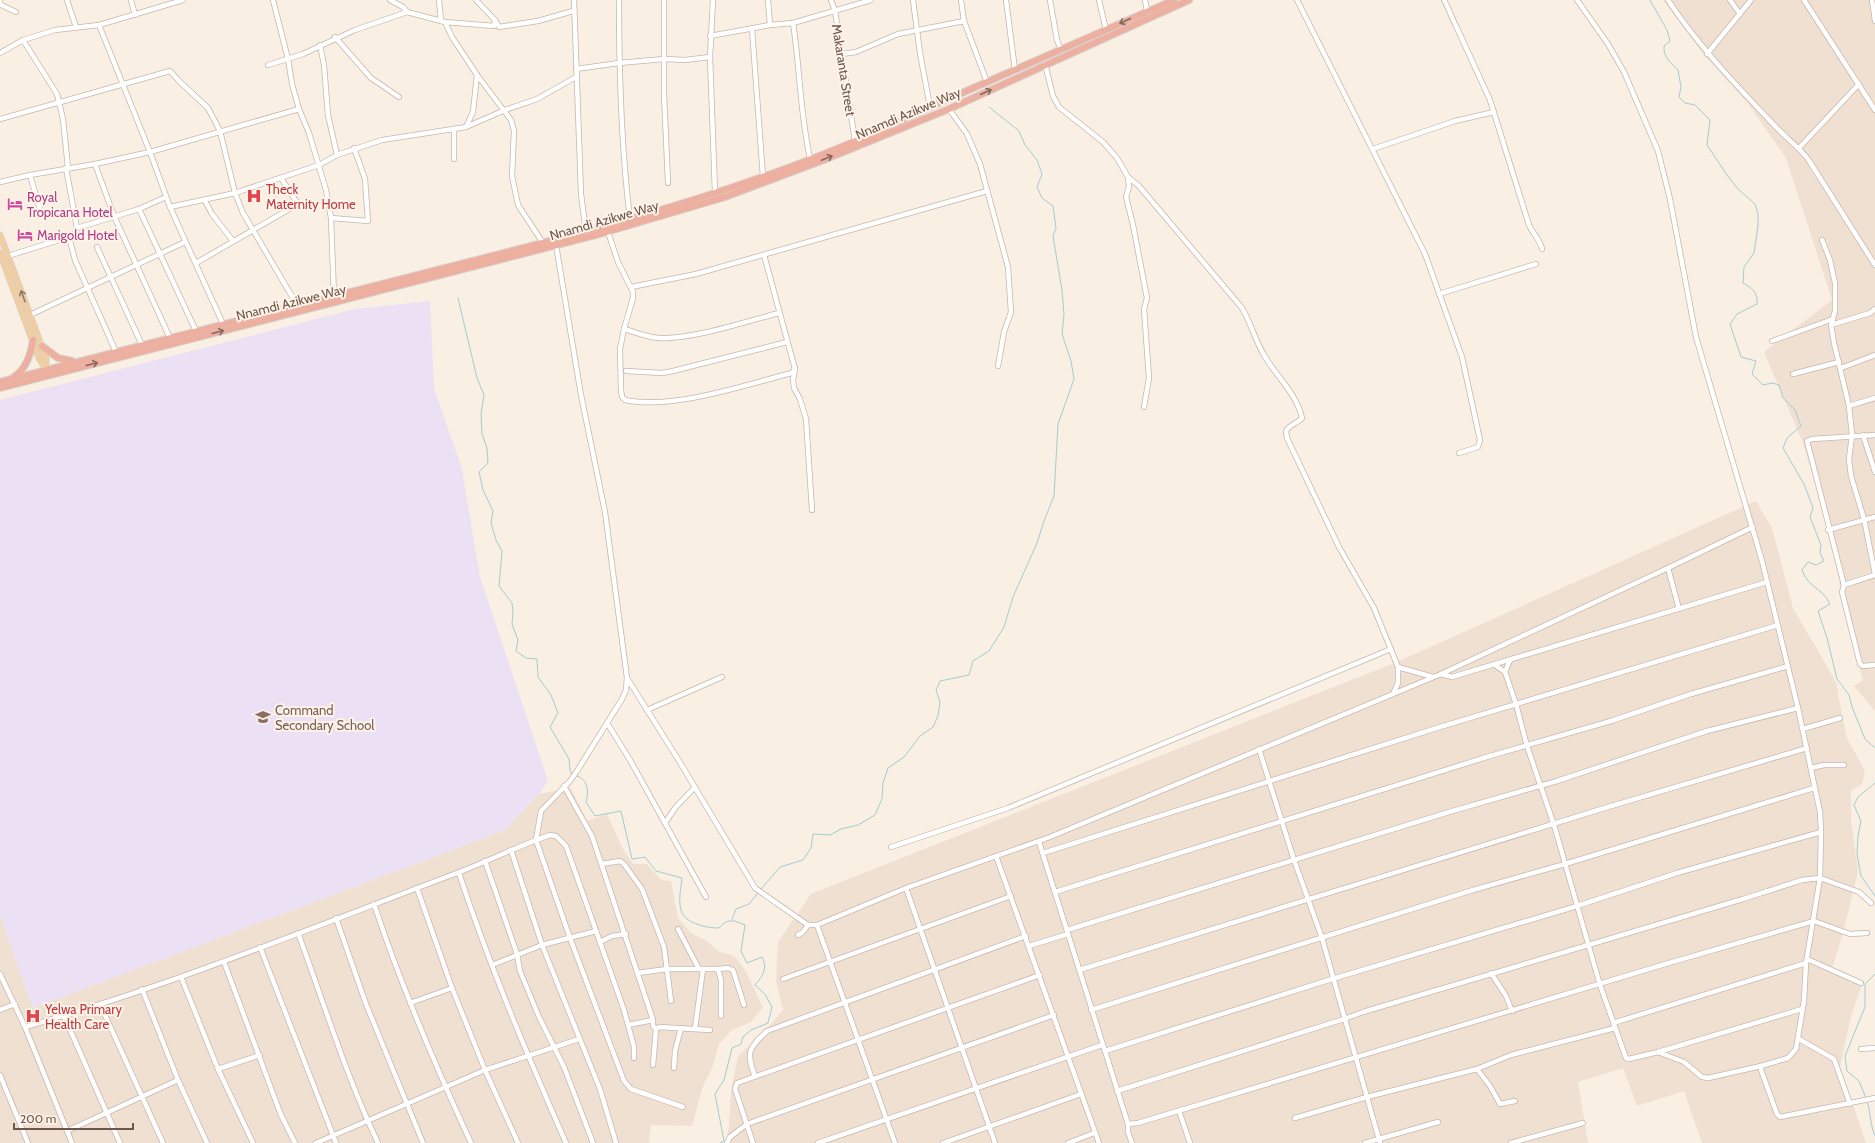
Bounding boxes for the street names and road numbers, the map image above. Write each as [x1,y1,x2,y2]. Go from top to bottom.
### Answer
street label: Makaranta Street [829,23,859,118]
street label: Nnamdi Azikwe Way [853,83,963,142]
street label: Nnamdi Azikwe Way [548,197,661,243]
street label: Nnamdi Azikwe Way [234,280,348,323]

